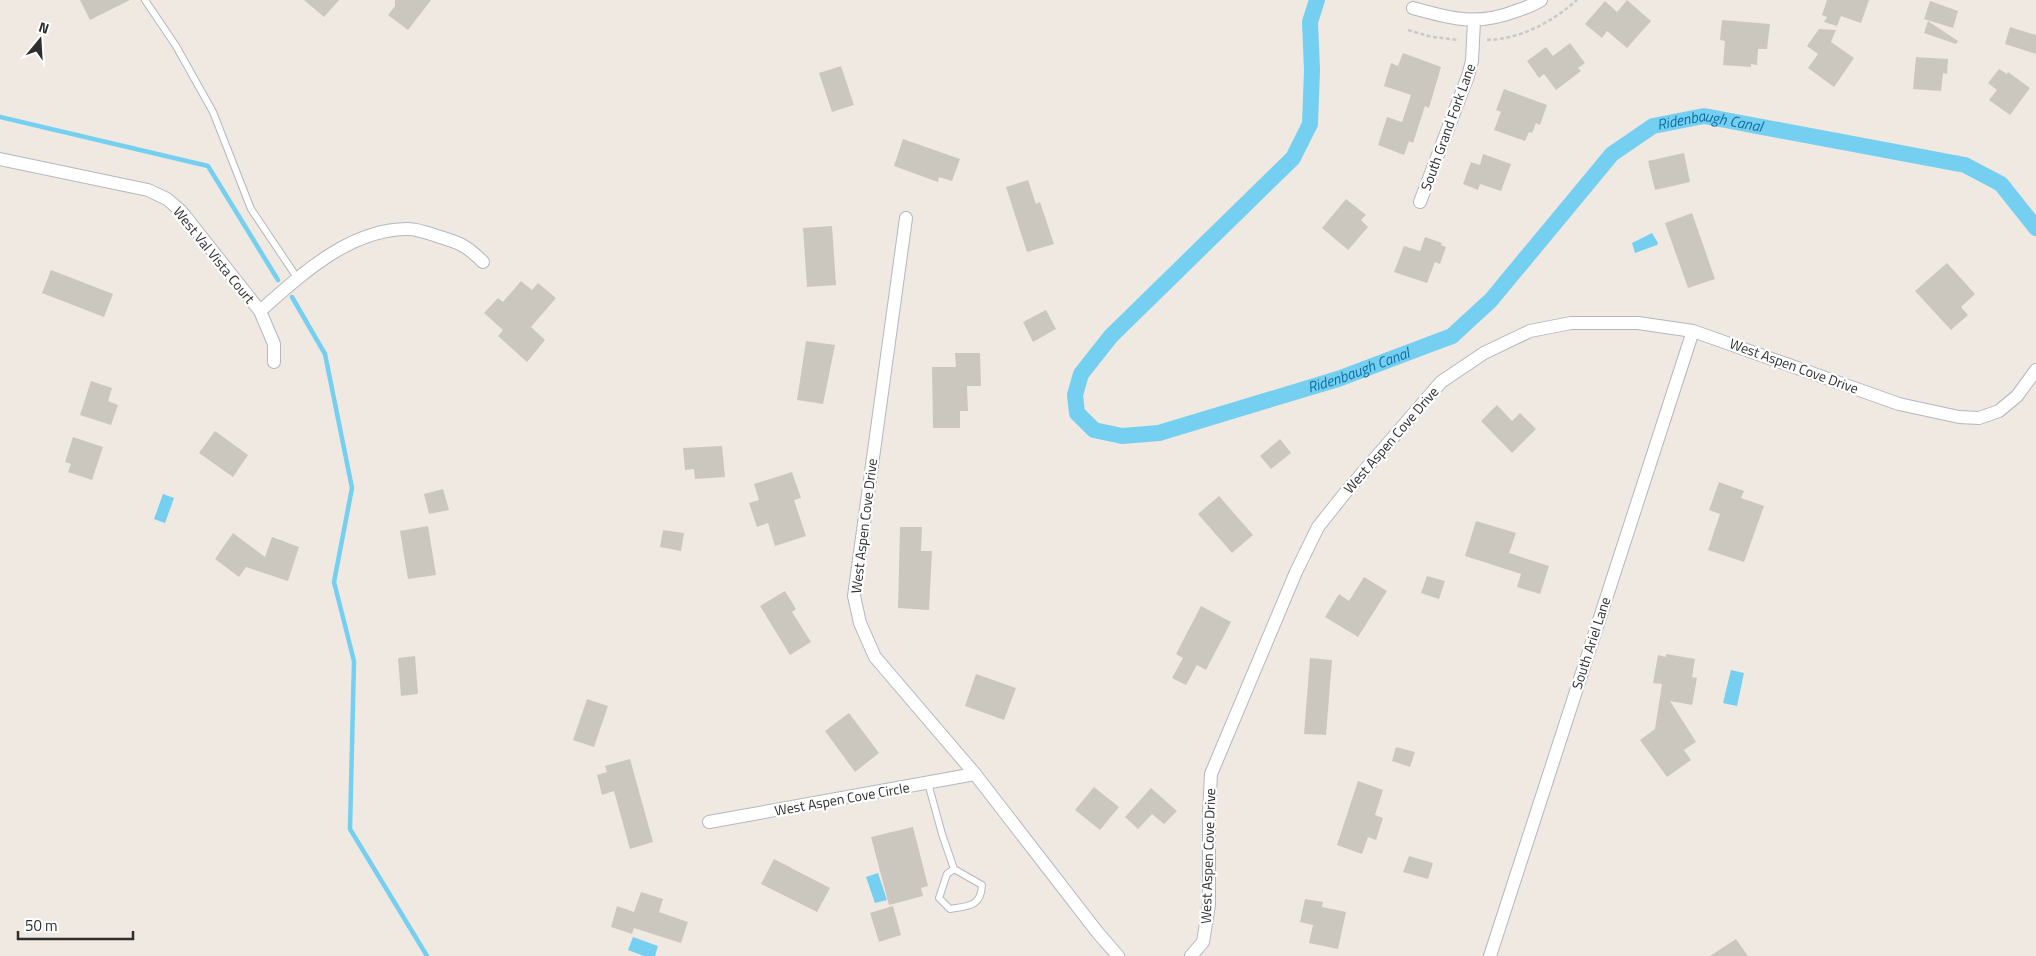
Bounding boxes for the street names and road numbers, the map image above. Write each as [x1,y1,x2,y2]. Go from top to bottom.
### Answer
street label: South Grand Fork Lane [1415,60,1480,193]
street label: West Val Vista Court [169,202,260,308]
street label: West Aspen Cove Drive [1727,332,1862,399]
street label: West Aspen Cove Drive [1338,382,1443,498]
street label: West Aspen Cove Drive [845,457,882,595]
street label: South Ariel Lane [1566,594,1615,692]
street label: West Aspen Cove Circle [773,776,911,821]
street label: West Aspen Cove Drive [1195,788,1220,924]

